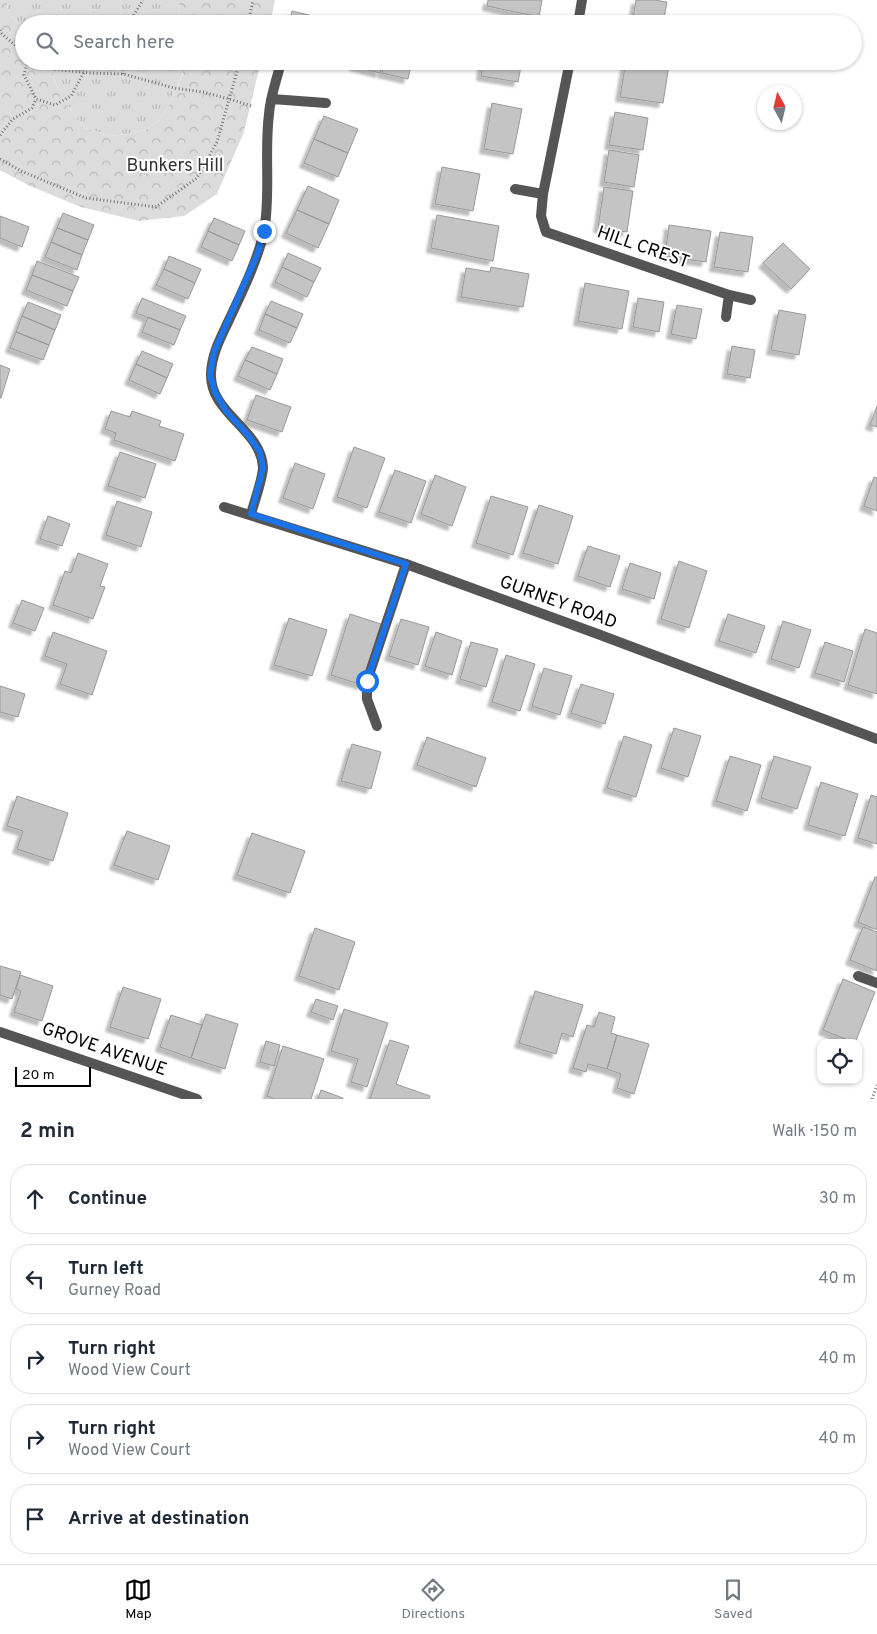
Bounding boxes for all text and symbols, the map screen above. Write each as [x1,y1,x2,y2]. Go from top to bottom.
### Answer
search box [15,15,862,70]
icon: search [33,29,61,57]
text: Search here [73,31,175,55]
north arrow [757,85,802,130]
park label: Bunkers Hill [126,155,224,178]
route end [253,220,276,243]
street label: HILL CREST [594,221,692,275]
street label: GURNEY ROAD [496,571,620,635]
route start [356,670,379,693]
street label: GROVE AVENUE [38,1018,170,1082]
map controls [817,1039,862,1084]
button: locate [817,1039,862,1084]
scale bar [15,1064,91,1087]
text: 20 m [22,1067,55,1084]
text: 2 min [20,1118,75,1145]
text: Walk · 150 m [772,1122,857,1142]
icon: ahead [21,1185,49,1213]
text: Continue [68,1187,147,1211]
text: 30 m [819,1189,856,1209]
text: Turn left [68,1257,144,1281]
icon: left [21,1265,49,1293]
text: 40 m [818,1269,856,1289]
text: Gurney Road [68,1281,161,1301]
text: Turn right [68,1337,156,1361]
icon: right [21,1345,49,1373]
text: 40 m [818,1349,856,1369]
text: Wood View Court [68,1361,191,1381]
text: Turn right [68,1417,156,1441]
icon: right [21,1425,49,1453]
text: 40 m [818,1429,856,1449]
text: Wood View Court [68,1441,191,1461]
icon: arrive [21,1505,49,1533]
text: Arrive at destination [68,1507,249,1531]
tab: Map [124,1576,152,1623]
tab: Directions [401,1576,465,1623]
tab: Saved [714,1576,753,1623]

